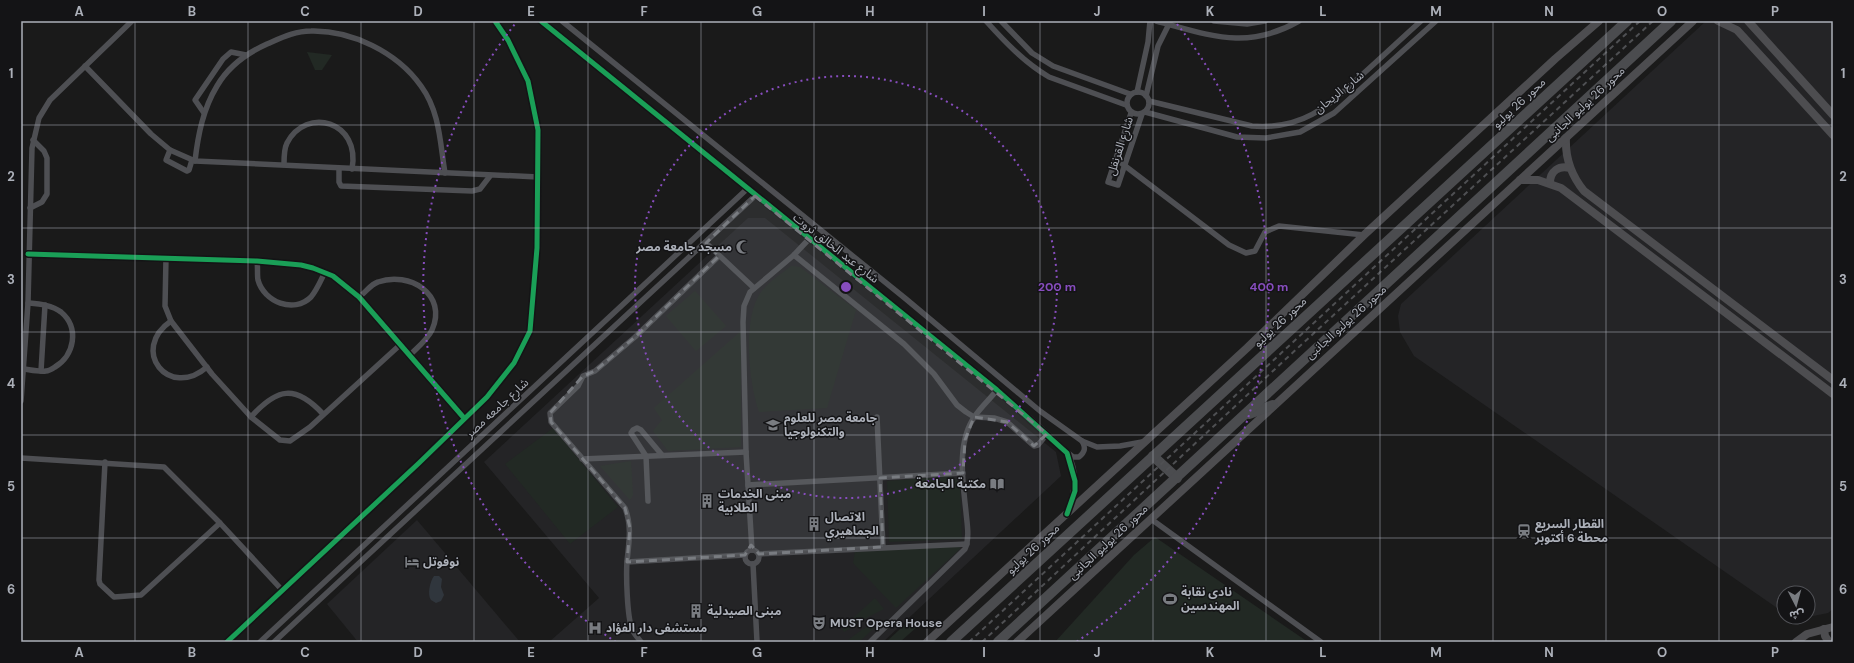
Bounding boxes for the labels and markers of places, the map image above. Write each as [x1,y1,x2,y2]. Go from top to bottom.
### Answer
place label: مسجد جامعة مصر [635,239,732,255]
mosque icon: مسجد جامعة مصر [735,239,751,255]
centre of rings [839,280,853,294]
place label: جامعة مصر للعلوم والتكنولوجيا [784,410,877,440]
school or university icon: جامعة مصر للعلوم والتكنولوجيا [765,417,781,433]
place label: مكتبة الجامعة [915,476,986,492]
library icon: مكتبة الجامعة [989,476,1005,492]
place label: مبنى الخدمات الطلابية [718,486,791,516]
building icon: مبنى الخدمات الطلابية [699,493,715,509]
place label: الاتصال الجماهيري [825,509,879,541]
building icon: الاتصال الجماهيري [806,516,822,532]
place label: القطار السريع محطة 6 أكتوبر [1534,516,1608,546]
station icon: القطار السريع محطة 6 أكتوبر [1516,523,1532,539]
hotel icon: نوفوتل [404,554,420,570]
place label: نوفوتل [423,554,459,570]
place label: نادى نقابة المهندسين [1181,584,1240,614]
sports icon: نادى نقابة المهندسين [1162,591,1178,607]
building icon: مبنى الصيدلية [688,603,704,619]
place label: مبنى الصيدلية [707,603,781,619]
theatre icon: MUST Opera House [811,615,827,631]
place label: MUST Opera House [830,615,942,631]
hospital icon: مستشفى دار الفؤاد [587,620,603,636]
place label: مستشفى دار الفؤاد [606,620,707,636]

